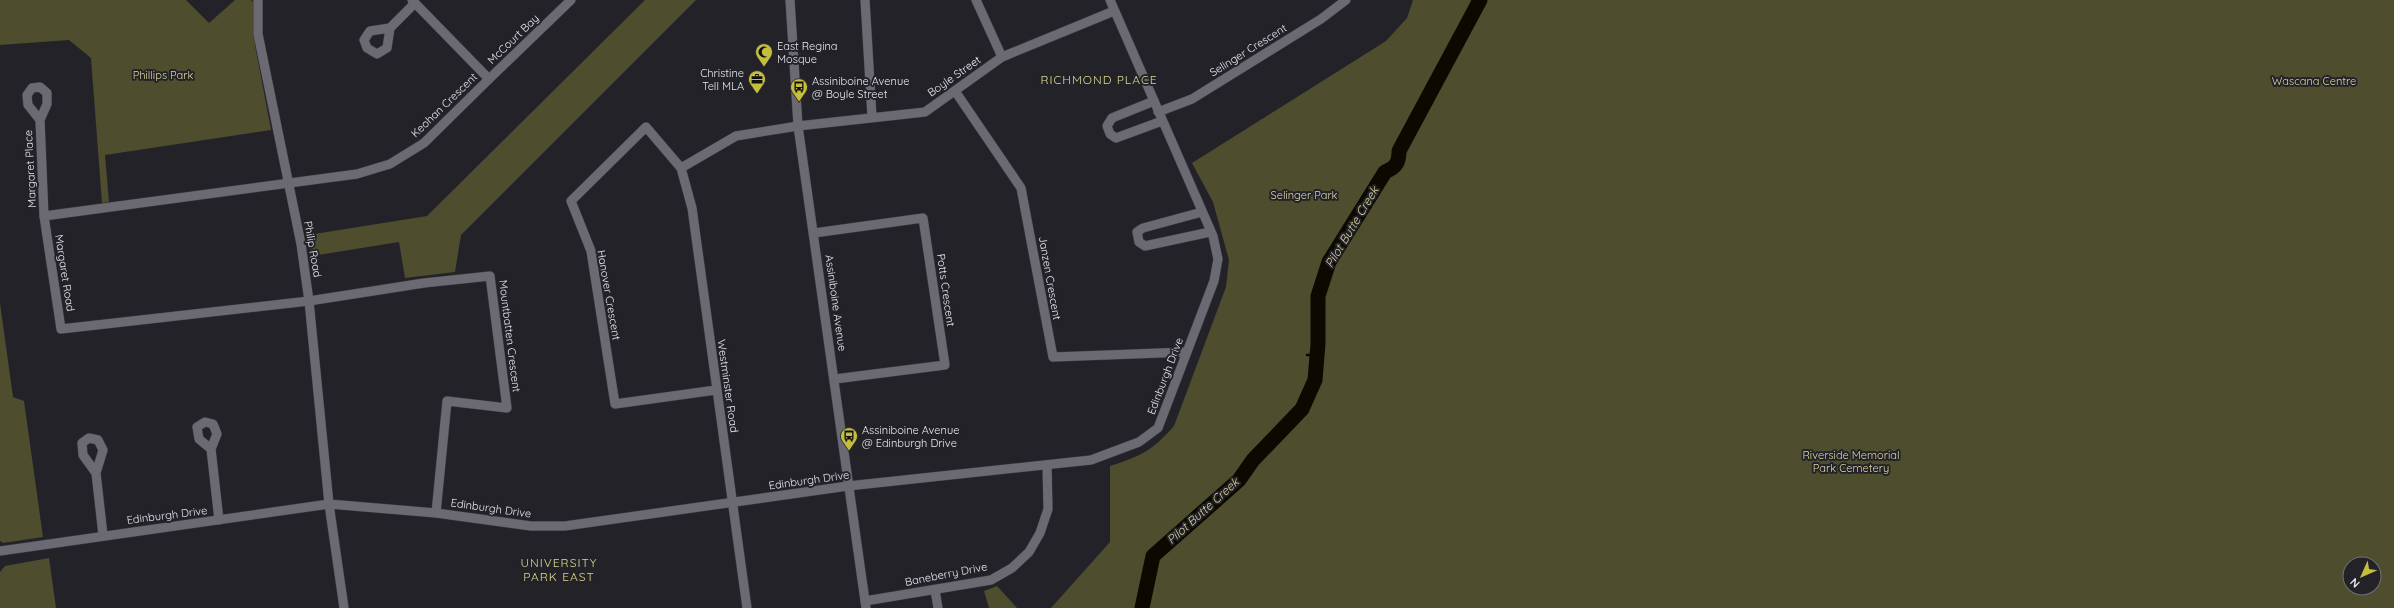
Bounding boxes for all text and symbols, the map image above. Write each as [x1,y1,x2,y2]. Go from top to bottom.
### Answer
street label: McCourt Bay [484,11,542,67]
street label: Selinger Crescent [1207,21,1289,79]
place label: East Regina Mosque [777,39,838,66]
mosque icon: East Regina Mosque [754,42,774,67]
street label: Boyle Street [925,52,984,99]
place label: Christine Tell MLA [700,66,744,93]
park label: Phillips Park [133,68,193,82]
office icon: Christine Tell MLA [747,69,767,94]
street label: Keohan Crescent [408,70,480,140]
district label: RICHMOND PLACE [1040,72,1158,87]
place label: Assiniboine Avenue @ Boyle Street [812,74,909,101]
park label: Wascana Centre [2272,74,2356,88]
bus stop icon: Assiniboine Avenue @ Boyle Street [789,77,809,102]
street label: Margaret Place [21,130,39,208]
water label: Pilot Butte Creek [1321,182,1382,270]
park label: Selinger Park [1270,188,1338,202]
street label: Philip Road [301,220,325,278]
street label: Margaret Road [52,234,78,312]
street label: Janzen Crescent [1036,235,1064,321]
street label: Hanover Crescent [594,249,624,341]
street label: Potts Crescent [934,253,958,328]
street label: Assiniboine Avenue [822,254,850,352]
street label: Mountbatten Crescent [496,279,524,393]
street label: Edinburgh Drive [1144,336,1186,416]
street label: Westminster Road [715,339,741,433]
place label: Assiniboine Avenue @ Edinburgh Drive [862,423,959,450]
bus stop icon: Assiniboine Avenue @ Edinburgh Drive [839,426,859,451]
park label: Riverside Memorial Park Cemetery [1802,448,1900,475]
street label: Edinburgh Drive [768,467,850,493]
water label: Pilot Butte Creek [1163,473,1243,547]
street label: Edinburgh Drive [450,495,532,521]
street label: Edinburgh Drive [126,503,208,527]
district label: UNIVERSITY PARK EAST [521,555,597,584]
north arrow [2342,556,2382,596]
street label: Baneberry Drive [904,559,988,589]
text: N [2347,575,2363,591]

